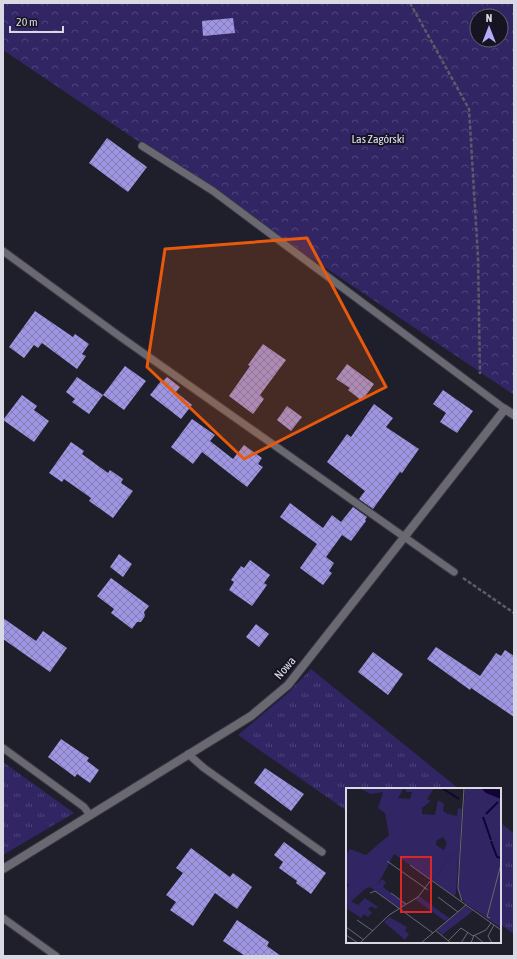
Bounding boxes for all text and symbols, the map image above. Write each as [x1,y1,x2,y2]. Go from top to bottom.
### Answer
scale bar [10,8,63,34]
north arrow [469,8,509,48]
text: N [486,12,492,24]
text: 20 m [16,15,38,29]
park label: Las Zagórski [351,132,405,146]
street label: Nowa [271,654,299,682]
inset map [346,788,501,943]

